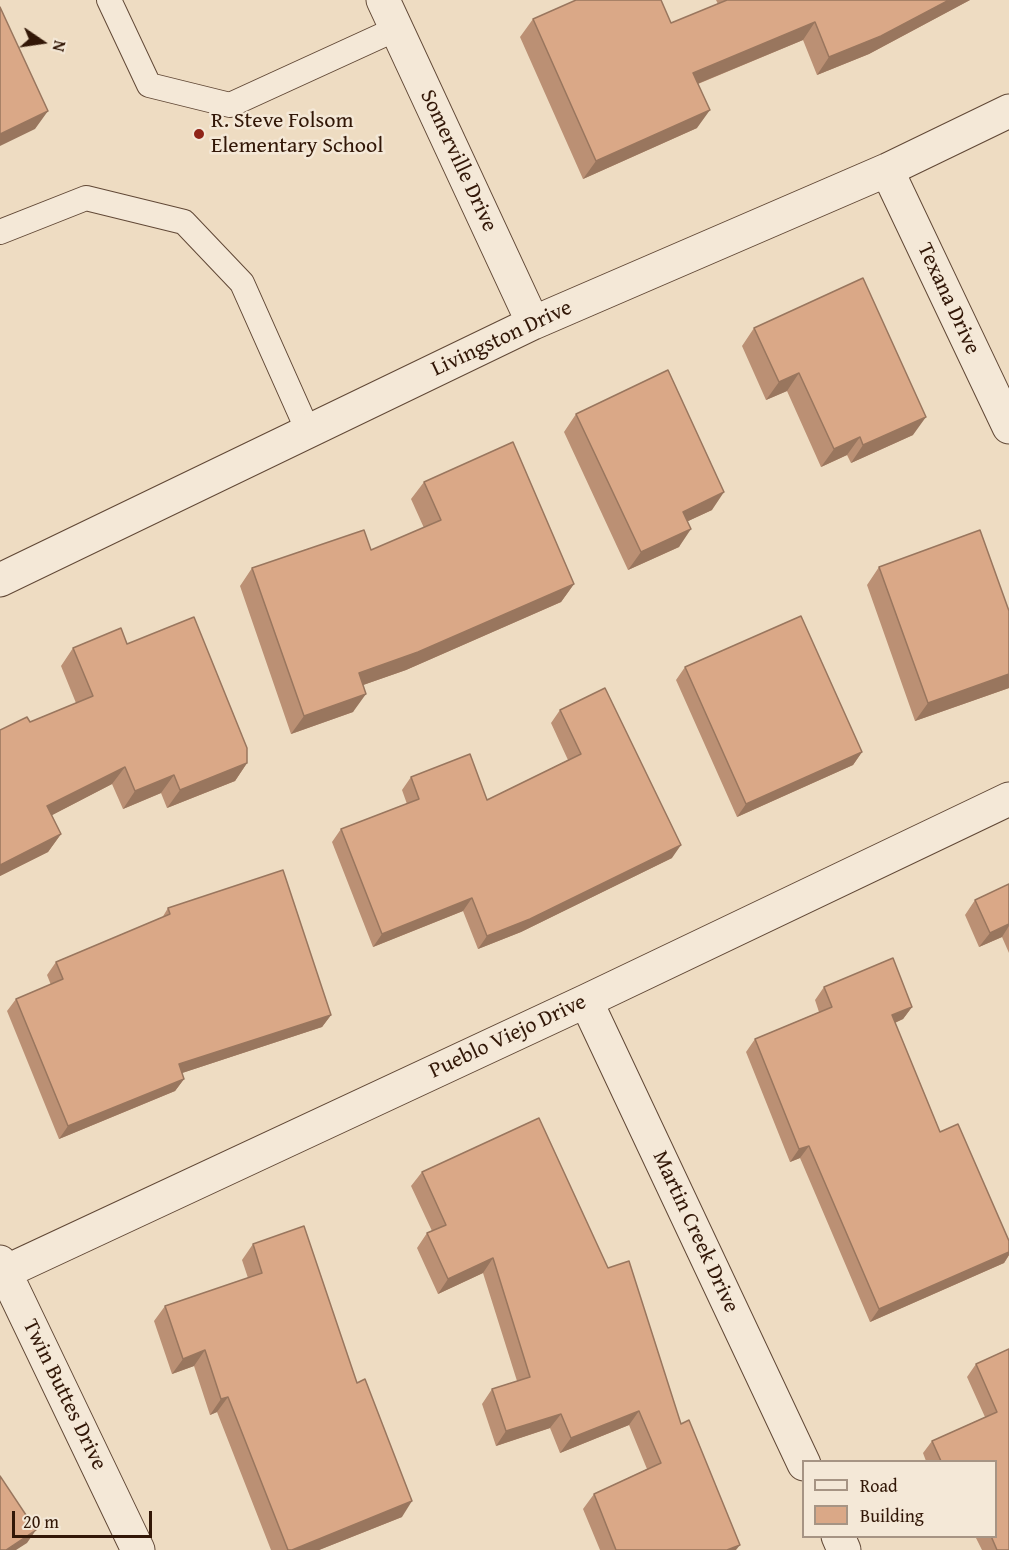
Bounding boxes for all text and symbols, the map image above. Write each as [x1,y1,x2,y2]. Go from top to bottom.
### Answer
north arrow [12,12,72,72]
text: N [47,38,72,54]
street label: Somerville Drive [414,86,502,236]
place label: R. Steve Folsom Elementary School [211,108,383,160]
marker: R. Steve Folsom Elementary School [192,127,206,141]
street label: Texana Drive [911,239,985,359]
street label: Livingston Drive [428,295,576,383]
street label: Pueblo Viejo Drive [425,989,591,1085]
street label: Martin Creek Drive [646,1147,744,1317]
street label: Twin Buttes Drive [16,1315,112,1475]
legend [802,1460,997,1538]
text: Road [860,1472,898,1499]
scale bar [15,1499,154,1537]
text: Building [860,1502,924,1529]
text: 20 m [23,1508,59,1535]

